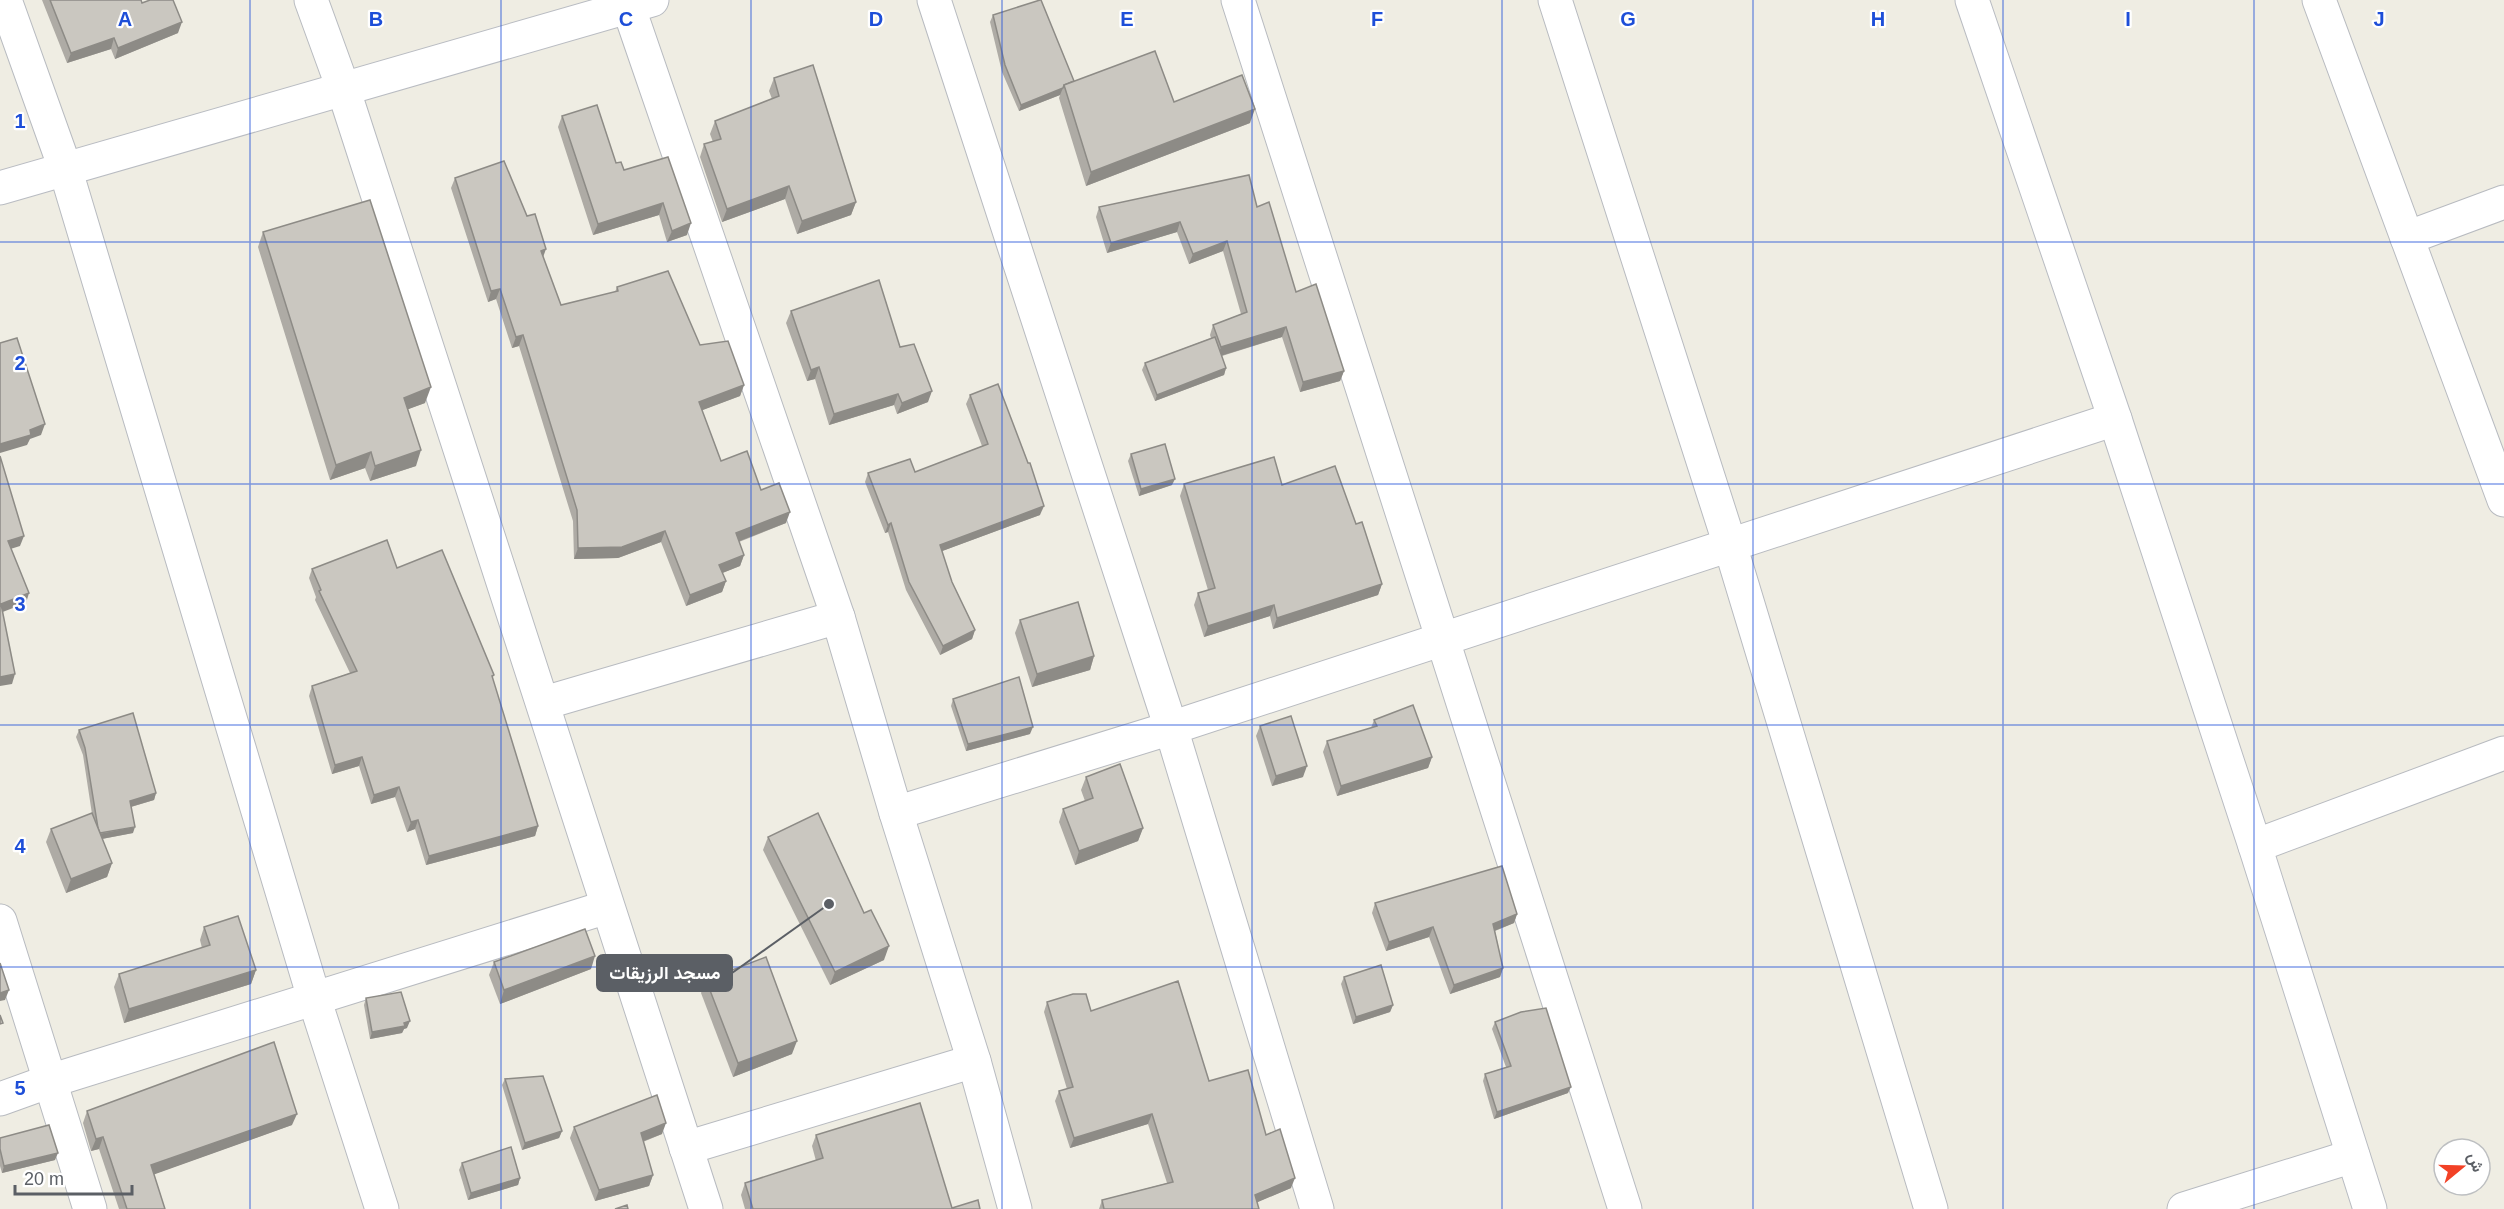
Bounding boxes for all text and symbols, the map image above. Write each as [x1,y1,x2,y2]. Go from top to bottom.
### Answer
text: A [118,8,132,30]
text: B [369,8,383,30]
text: C [619,8,633,30]
text: D [869,8,883,30]
text: E [1120,8,1134,30]
text: F [1371,8,1383,30]
text: G [1620,8,1636,30]
text: H [1871,8,1885,30]
text: I [2125,8,2131,30]
text: J [2373,8,2385,30]
text: 1 [14,110,26,132]
text: 2 [14,352,26,374]
text: 3 [14,593,26,615]
text: 4 [14,835,26,857]
callout: مسجد الرزيقات [597,955,732,991]
text: مسجد الرزيقات [609,963,721,984]
text: 5 [14,1077,26,1099]
north arrow [2432,1137,2492,1197]
text: ش [2464,1150,2487,1174]
scale bar [15,1158,132,1196]
text: 20 m [24,1169,64,1189]

